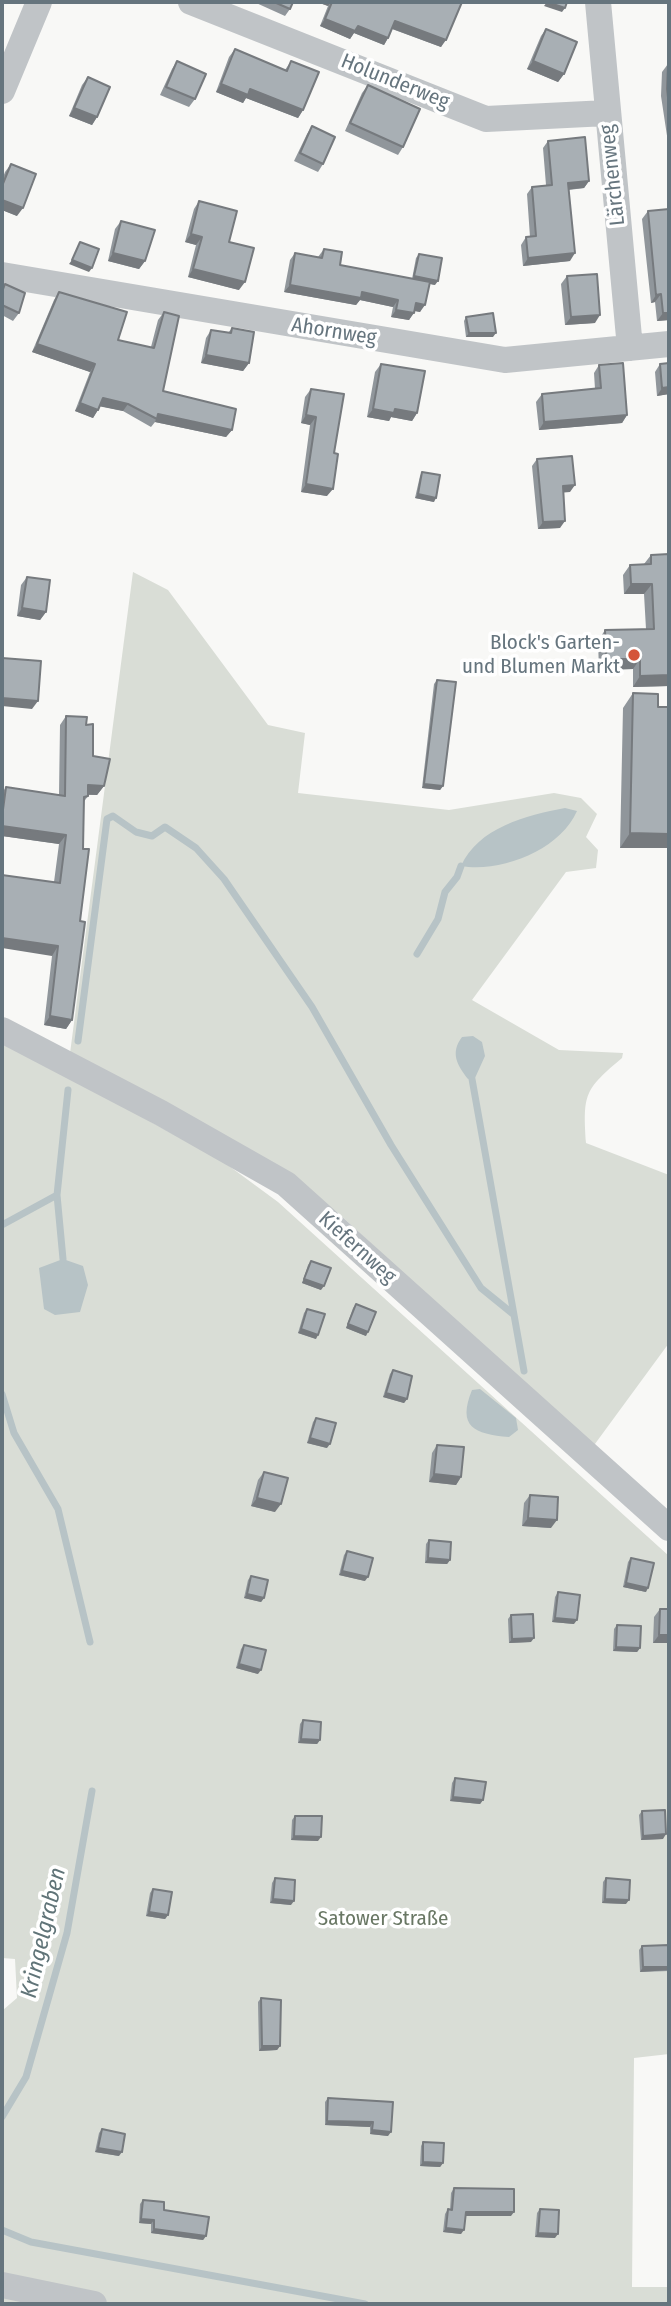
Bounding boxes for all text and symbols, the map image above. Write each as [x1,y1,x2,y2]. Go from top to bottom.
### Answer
street label: Holunderweg [337,49,453,115]
street label: Lärchenweg [595,123,631,227]
street label: Ahornweg [290,313,378,351]
place label: Block's Garten- und Blumen Markt [462,630,620,680]
marker: Block's Garten- und Blumen Markt [626,647,642,663]
street label: Kiefernweg [313,1207,401,1289]
water label: Kringelgraben [16,1865,72,2001]
park label: Satower Straße [318,1906,448,1932]

